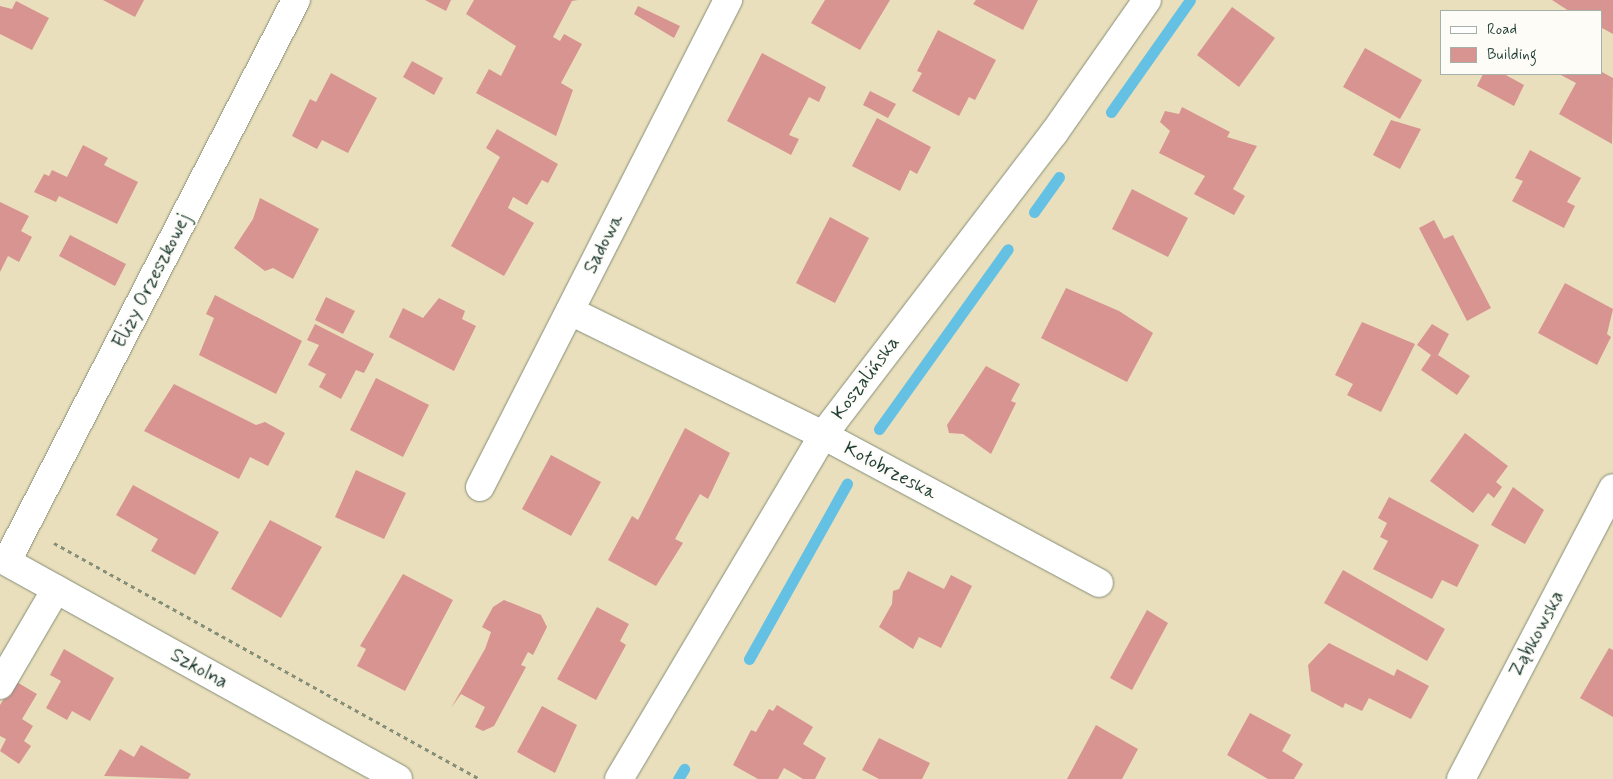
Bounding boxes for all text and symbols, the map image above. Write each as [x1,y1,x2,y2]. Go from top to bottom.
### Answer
legend [1440,10,1603,75]
text: Road [1487,20,1517,40]
text: Building [1487,45,1537,65]
street label: Elizy Orzeszkowej [107,208,197,354]
street label: Sadowa [579,210,629,278]
street label: Koszalińska [827,332,905,424]
street label: Kołobrzeska [840,437,940,505]
street label: Ząbkowska [1505,587,1569,681]
street label: Szkolna [166,644,232,694]

